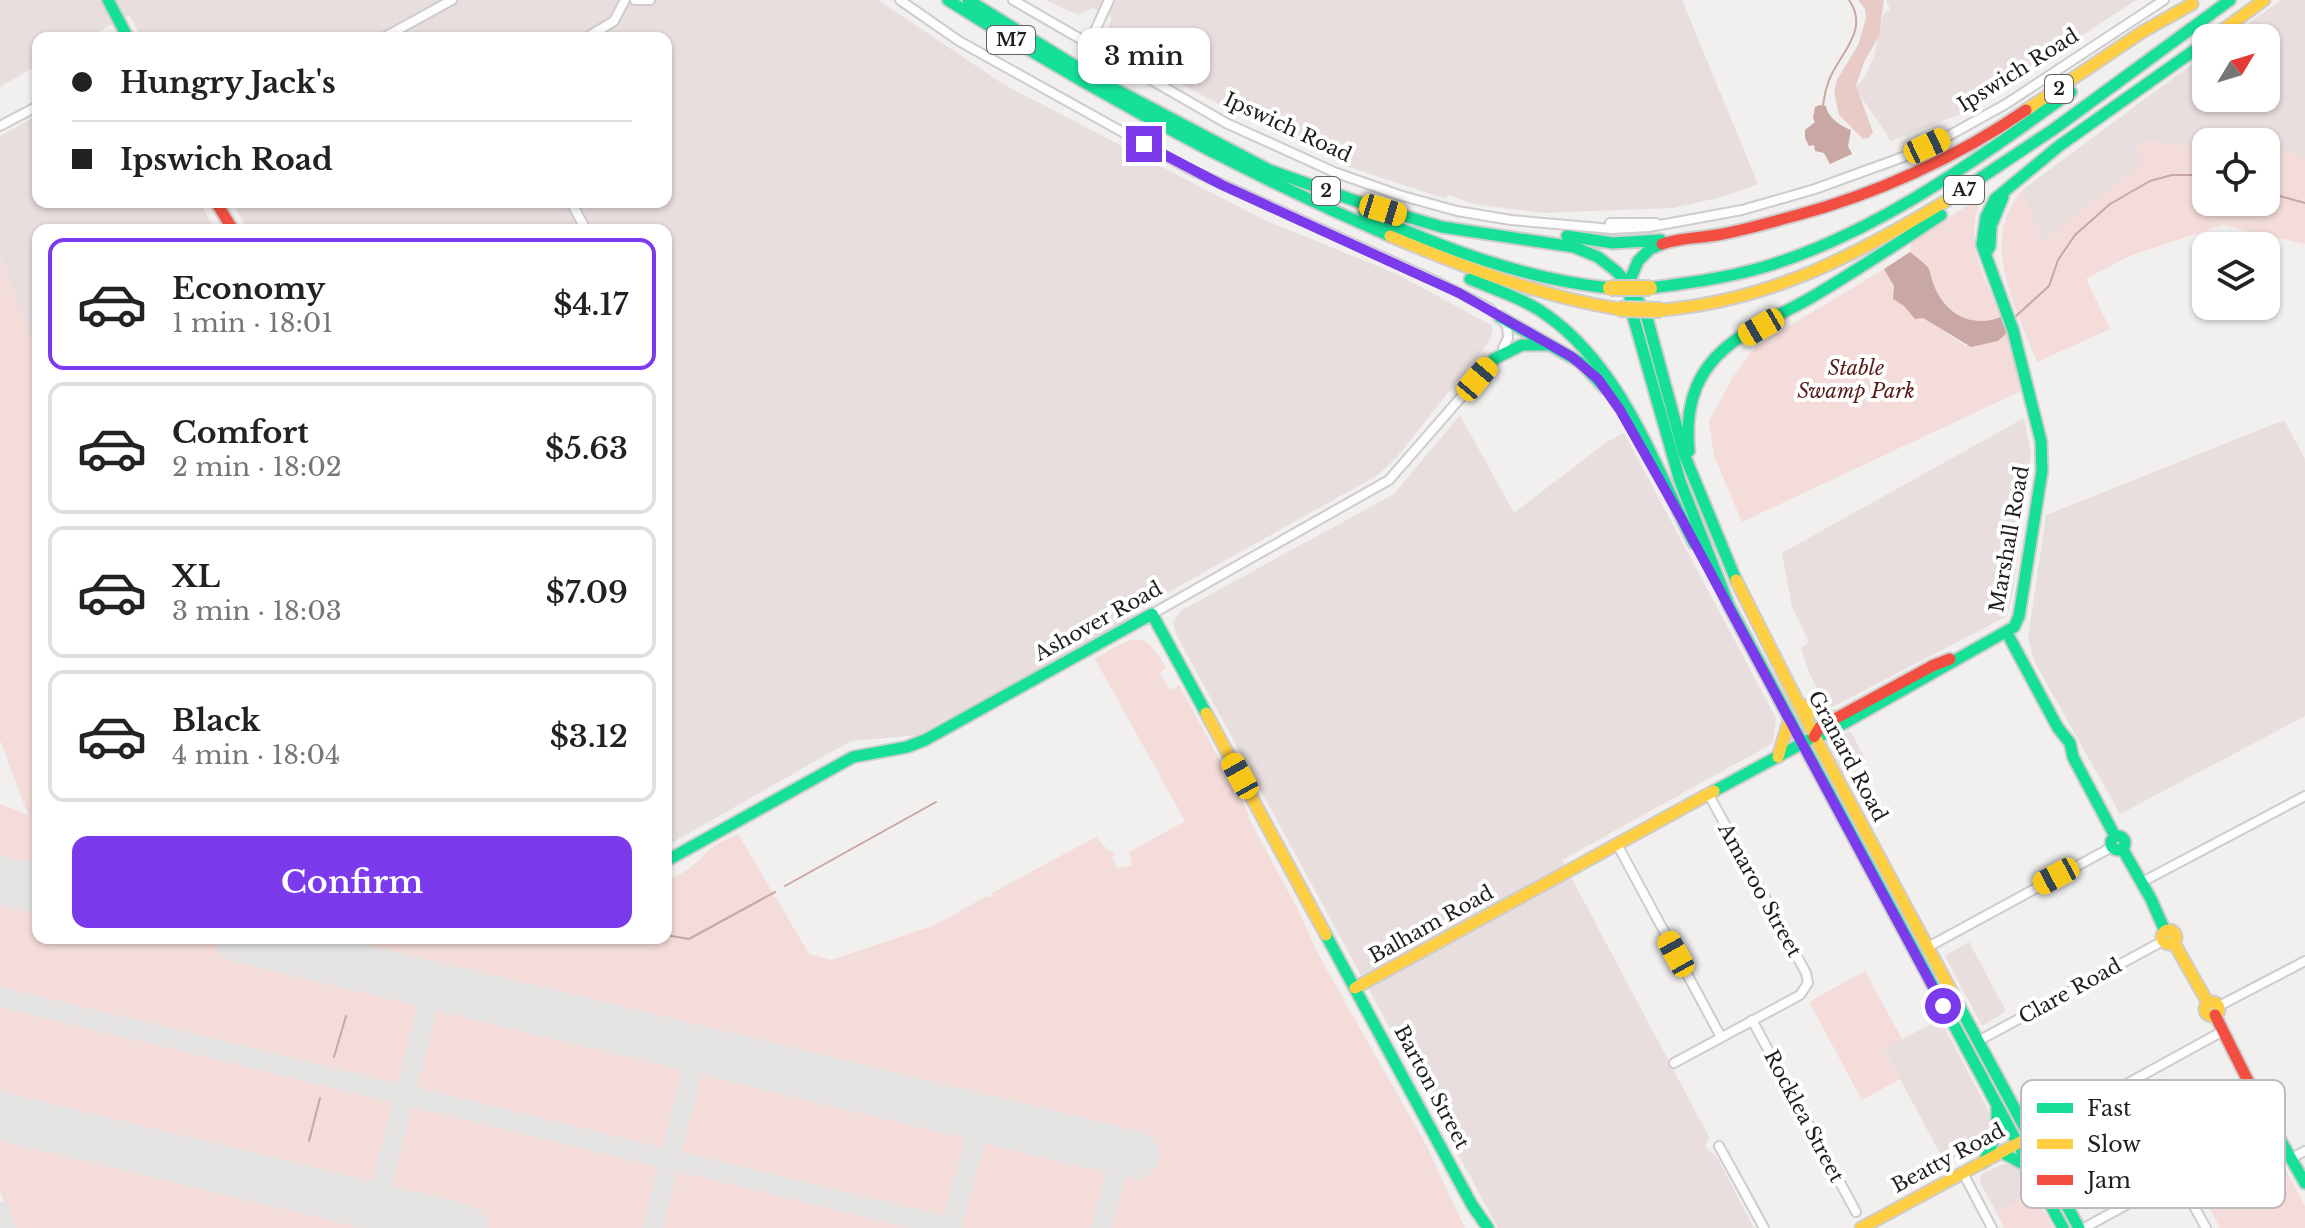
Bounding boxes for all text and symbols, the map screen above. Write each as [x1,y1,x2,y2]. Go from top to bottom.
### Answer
street label: Ipswich Road [1953,23,2083,117]
north arrow [2192,24,2280,112]
map controls [2192,24,2280,320]
road number: M7 [987,26,1035,54]
callout: 3 min [1078,28,1210,84]
text: 3 min [1104,40,1184,72]
text: Hungry Jack's [120,64,336,101]
road number: 2 [2045,75,2073,103]
street label: Ipswich Road [1220,87,1356,167]
car [1900,125,1954,167]
route end [1126,126,1162,162]
button: locate [2192,128,2280,216]
text: Ipswich Road [120,141,333,178]
road number: A7 [1944,176,1984,204]
road number: 2 [1312,177,1340,205]
car [1357,192,1409,228]
button: layers [2192,232,2280,320]
icon: car [76,268,148,340]
text: Economy [172,270,325,307]
text: $4.17 [553,286,628,323]
car [1734,305,1788,349]
text: 1 min · 18:01 [172,307,333,339]
car [1452,353,1502,405]
park label: Stable Swamp Park [1797,356,1915,403]
icon: car [76,412,148,484]
text: Comfort [172,414,309,451]
text: $5.63 [545,430,628,467]
text: 2 min · 18:02 [172,451,342,483]
street label: Marshall Road [1984,464,2034,614]
icon: car [76,556,148,628]
text: XL [172,558,220,595]
text: $7.09 [546,574,628,611]
street label: Ashover Road [1029,576,1166,666]
text: 3 min · 18:03 [172,595,342,627]
street label: Granard Road [1803,686,1893,826]
icon: car [76,700,148,772]
text: Black [172,702,260,739]
text: $3.12 [550,718,628,755]
text: 4 min · 18:04 [172,739,340,771]
car [1218,749,1262,803]
street label: Amaroo Street [1713,818,1807,962]
button: Confirm [72,836,632,928]
car [2029,854,2083,898]
street label: Balham Road [1365,880,1497,968]
car [1654,927,1698,981]
street label: Clare Road [2015,953,2125,1029]
route start [1925,988,1961,1024]
street label: Barton Street [1389,1021,1475,1153]
street label: Rocklea Street [1759,1046,1849,1187]
legend [2021,1080,2285,1208]
text: Fast [2087,1095,2132,1122]
street label: Beatty Road [1888,1118,2008,1198]
text: Slow [2087,1131,2141,1158]
text: Jam [2084,1167,2131,1194]

